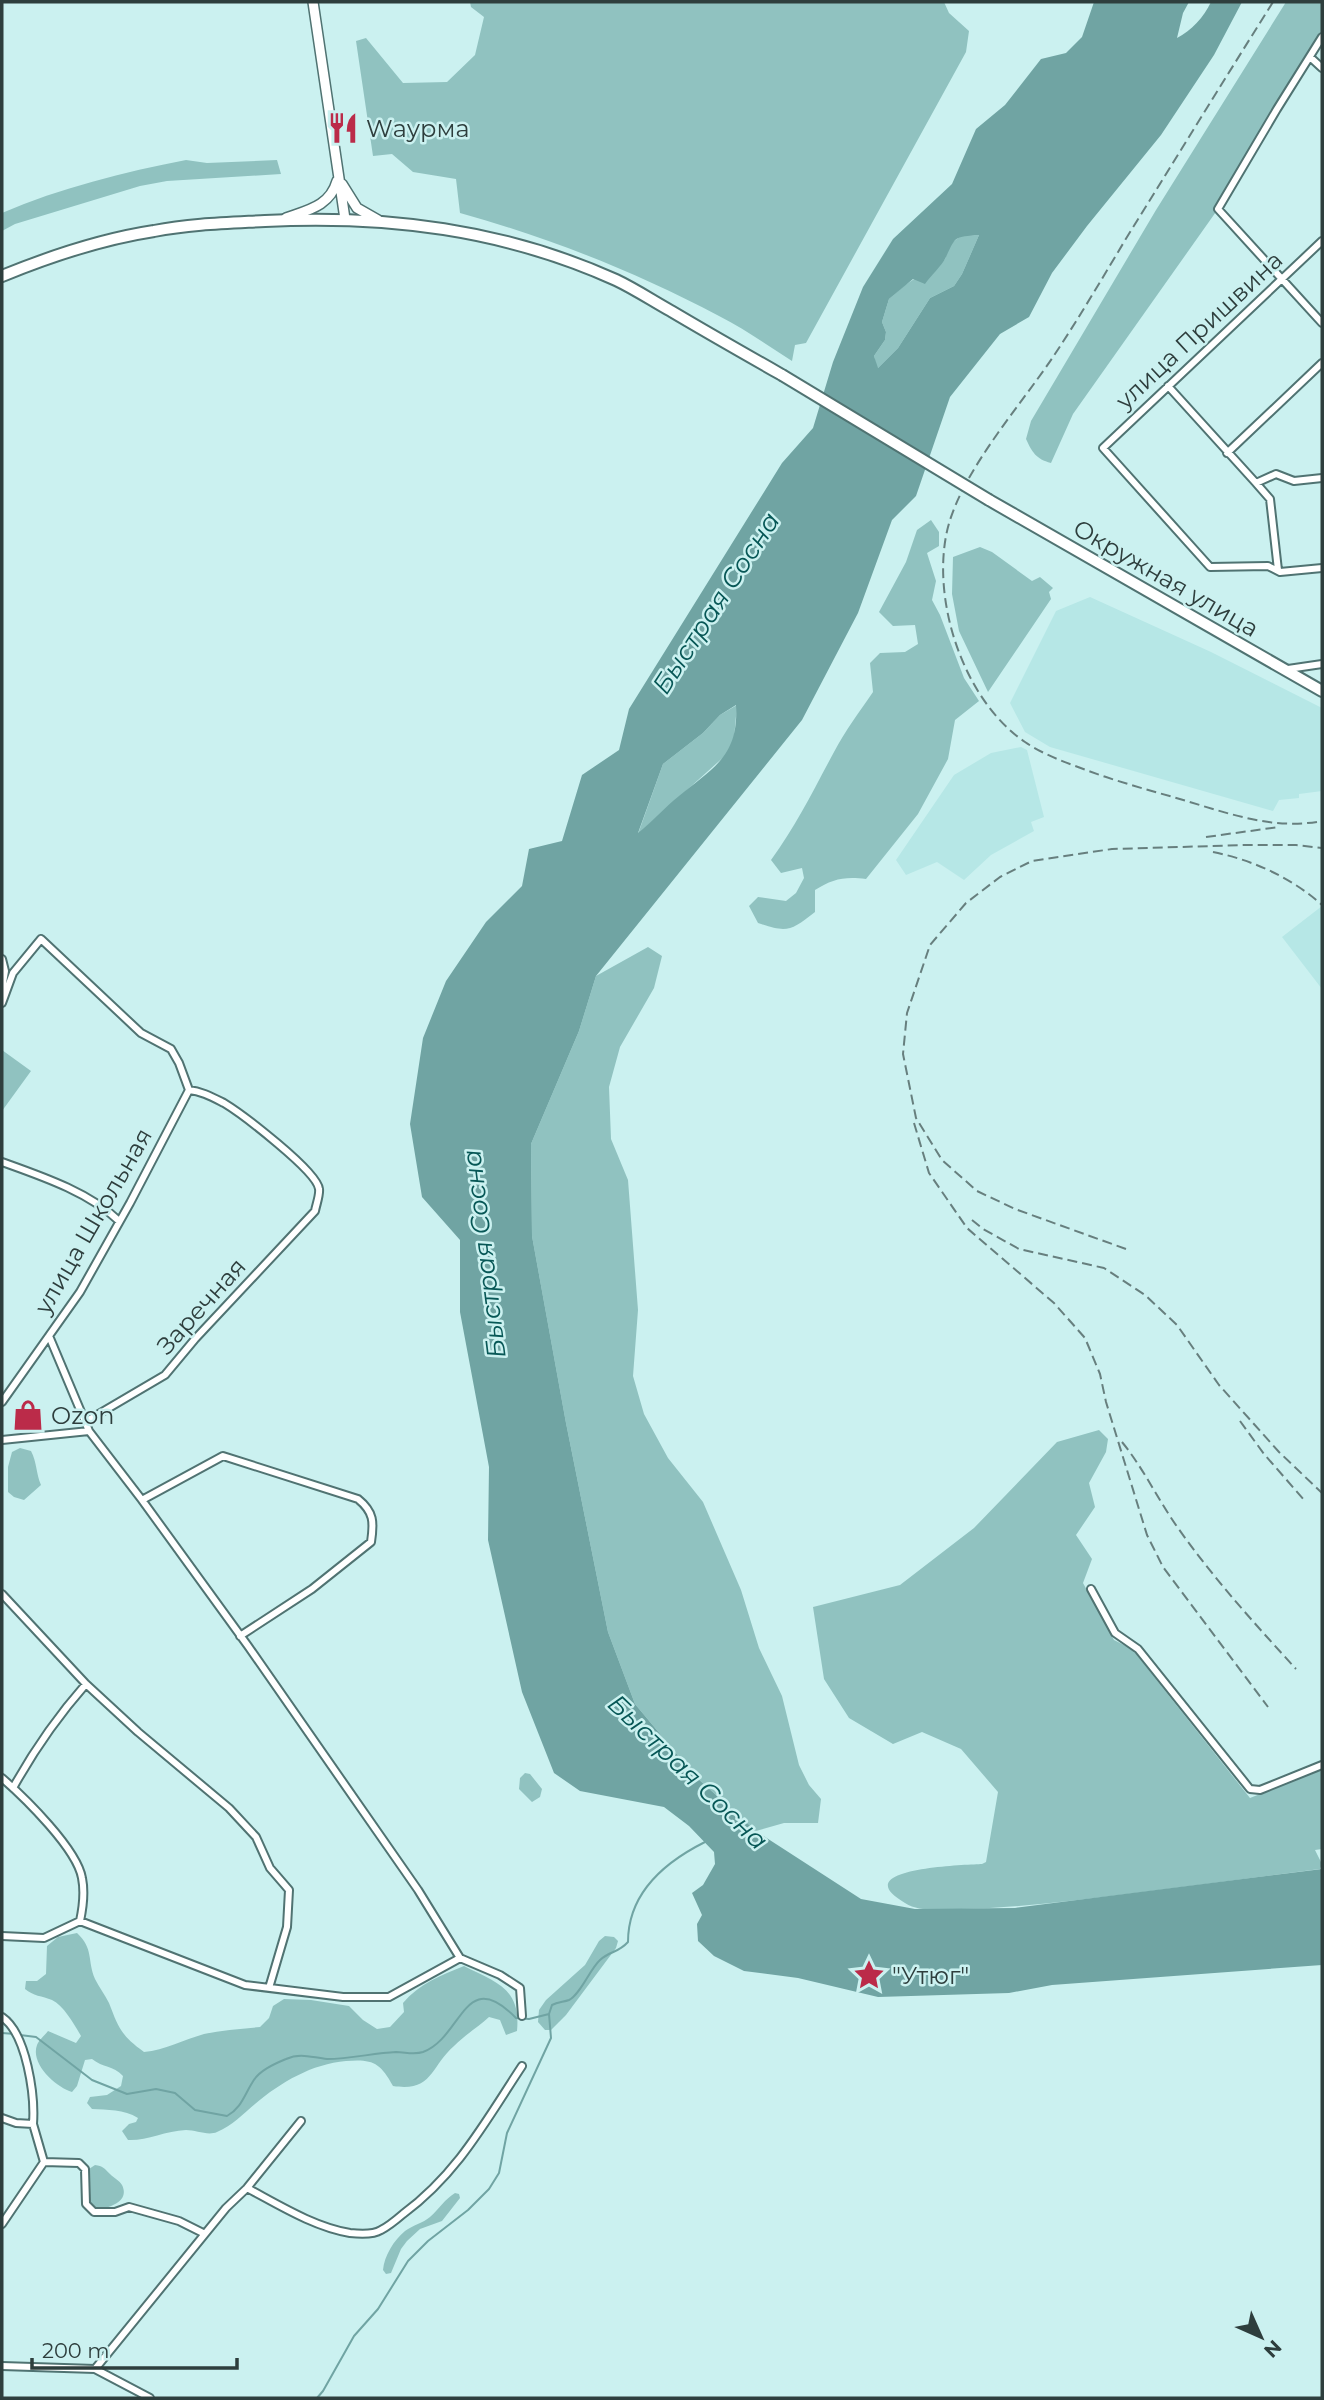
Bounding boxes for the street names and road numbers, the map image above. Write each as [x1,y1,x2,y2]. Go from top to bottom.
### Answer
street label: улица Пришвина [1109,245,1288,415]
street label: Окружная улица [1068,513,1264,643]
street label: улица Школьная [28,1123,158,1320]
street label: Заречная [150,1252,252,1360]

